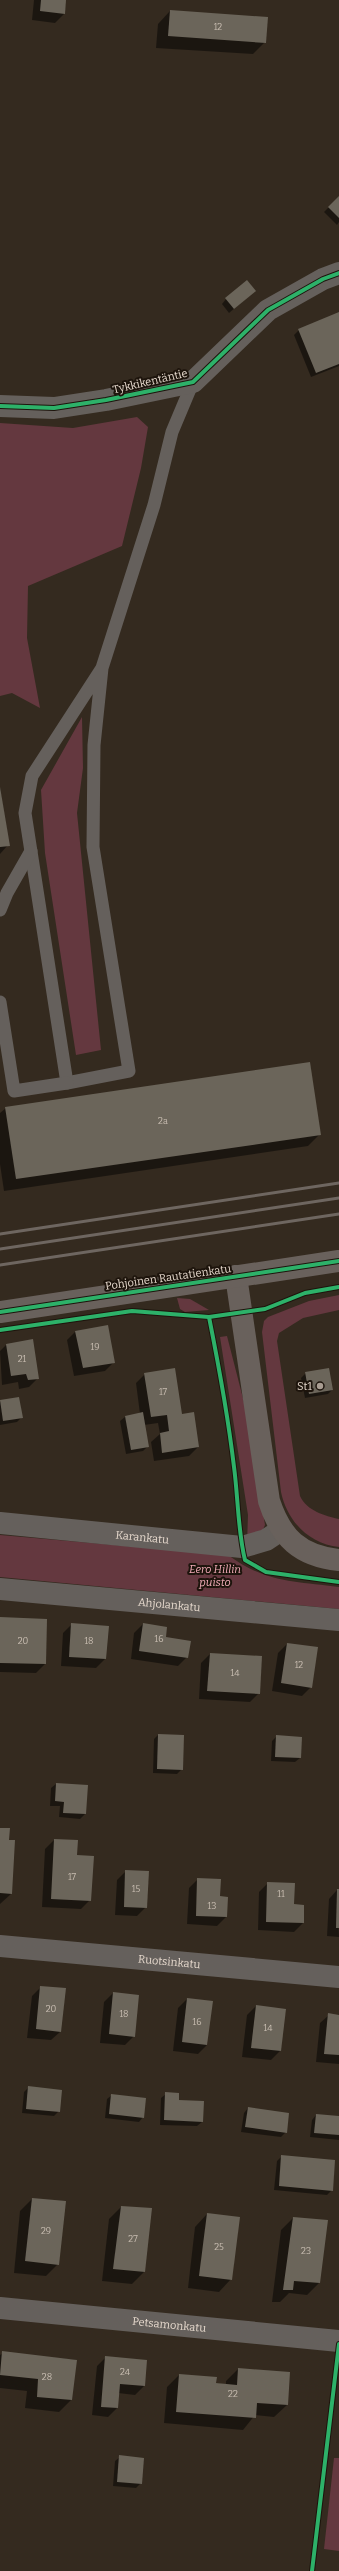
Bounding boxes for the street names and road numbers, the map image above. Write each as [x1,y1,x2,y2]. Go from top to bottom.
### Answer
street label: Tykkikentäntie [111,367,189,396]
street label: Pohjoinen Rautatienkatu [104,1262,232,1293]
street label: Karankatu [115,1528,170,1547]
street label: Ahjolankatu [137,1596,201,1614]
street label: Ruotsinkatu [138,1953,201,1971]
street label: Petsamonkatu [132,2315,207,2335]

